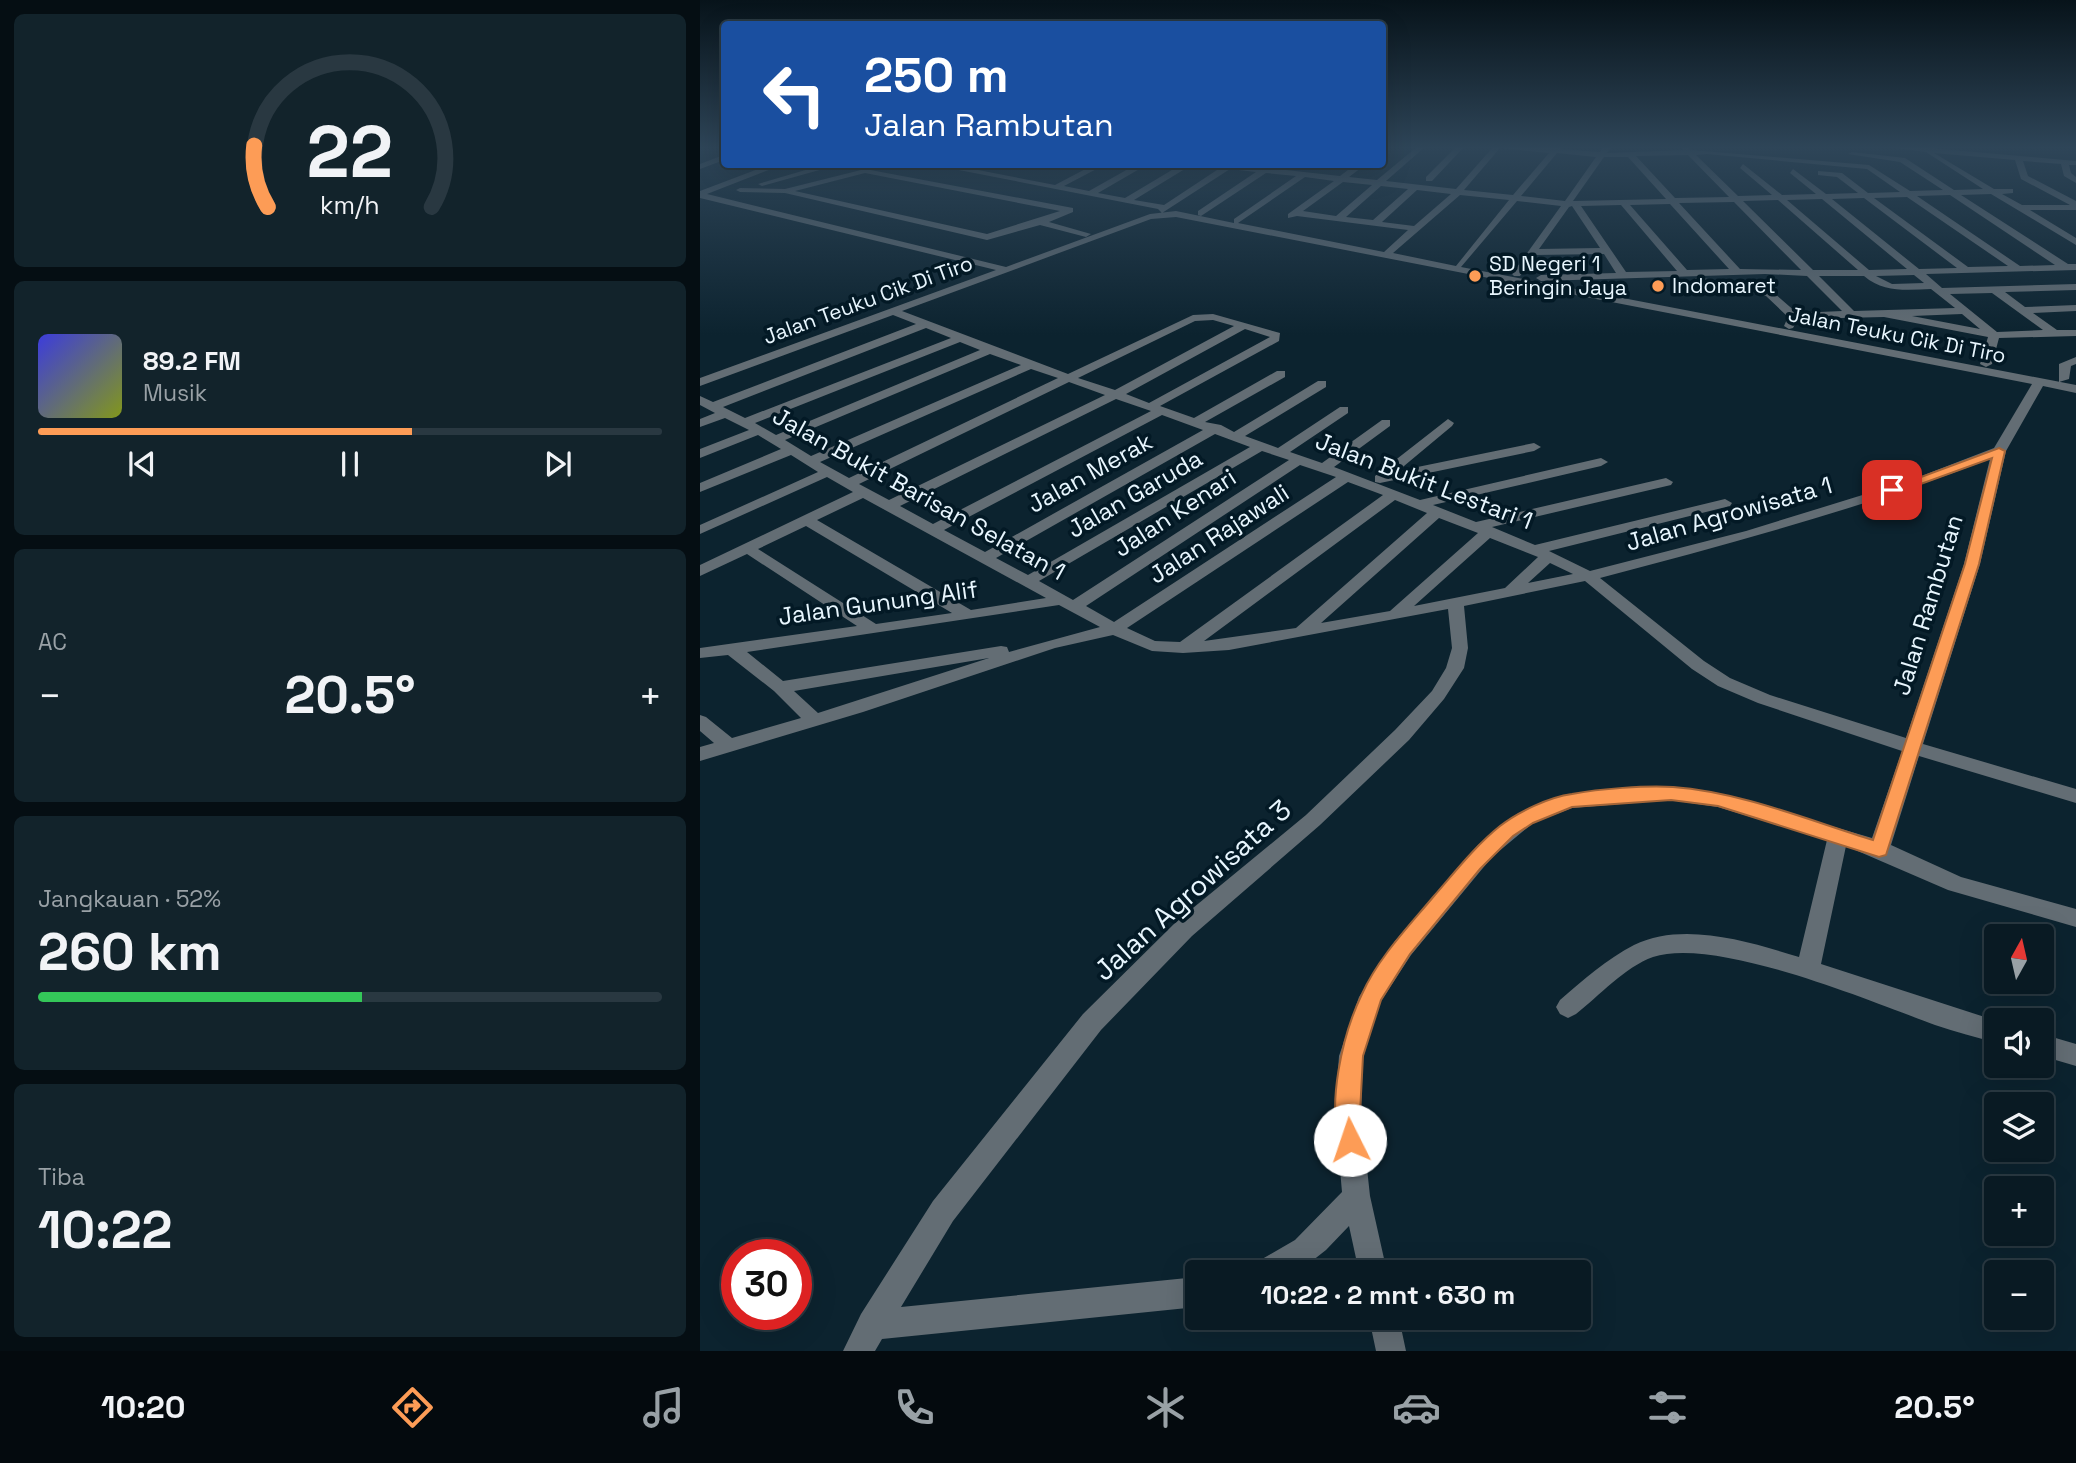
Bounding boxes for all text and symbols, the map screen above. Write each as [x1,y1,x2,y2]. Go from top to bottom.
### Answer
text: 250 m [864,44,1009,106]
icon: left [749,49,840,140]
text: 22 [307,105,393,198]
text: Jalan Rambutan [864,105,1114,145]
text: km/h [320,189,380,221]
street label: Jalan Teuku Cik Di Tiro [759,249,976,350]
place label: SD Negeri 1 Beringin Jaya [1489,250,1627,301]
marker: SD Negeri 1 Beringin Jaya [1467,268,1483,284]
place label: Indomaret [1672,272,1776,299]
marker: Indomaret [1650,278,1666,294]
street label: Jalan Teuku Cik Di Tiro [1786,300,2008,369]
text: 89.2 FM [143,344,241,378]
text: Musik [143,378,207,408]
street label: Jalan Bukit Barisan Selatan 1 [767,400,1071,587]
street label: Jalan Merak [1022,425,1158,520]
street label: Jalan Bukit Lestari 1 [1311,425,1537,536]
street label: Jalan Garuda [1062,442,1208,545]
icon: previous [123,445,161,483]
icon: pause [331,445,369,483]
icon: next [539,445,577,483]
pin [1862,460,1922,520]
street label: Jalan Kenari [1108,462,1242,564]
street label: Jalan Agrowisata 1 [1622,469,1836,558]
icon: arrive [1873,471,1911,509]
street label: Jalan Rajawali [1143,477,1295,590]
street label: Jalan Rambutan [1885,511,1970,699]
street label: Jalan Gunung Alif [776,573,980,632]
text: AC [38,627,67,657]
text: 20.5° [284,662,416,728]
text: − [38,672,62,720]
text: + [638,672,662,720]
street label: Jalan Agrowisata 3 [1086,792,1298,988]
text: Jangkauan · 52% [38,884,221,914]
text: 260 km [38,919,222,985]
north arrow [1984,924,2054,994]
map controls [1984,924,2054,1330]
button: sound [1984,1008,2054,1078]
button: layers [1984,1092,2054,1162]
position arrow [1313,1103,1387,1177]
text: Tiba [38,1162,85,1192]
button: + [1984,1176,2054,1246]
text: 10:22 [38,1197,172,1263]
speed limit sign: 30 [721,1239,812,1330]
button: − [1984,1260,2054,1330]
text: 10:22 · 2 mnt · 630 m [1261,1278,1515,1312]
icon: directions [388,1383,437,1432]
icon: music [639,1383,688,1432]
icon: phone [890,1383,939,1432]
icon: climate [1141,1383,1190,1432]
icon: car [1392,1383,1441,1432]
icon: filters [1643,1383,1692,1432]
text: 10:20 [101,1387,186,1427]
text: 20.5° [1894,1387,1975,1427]

